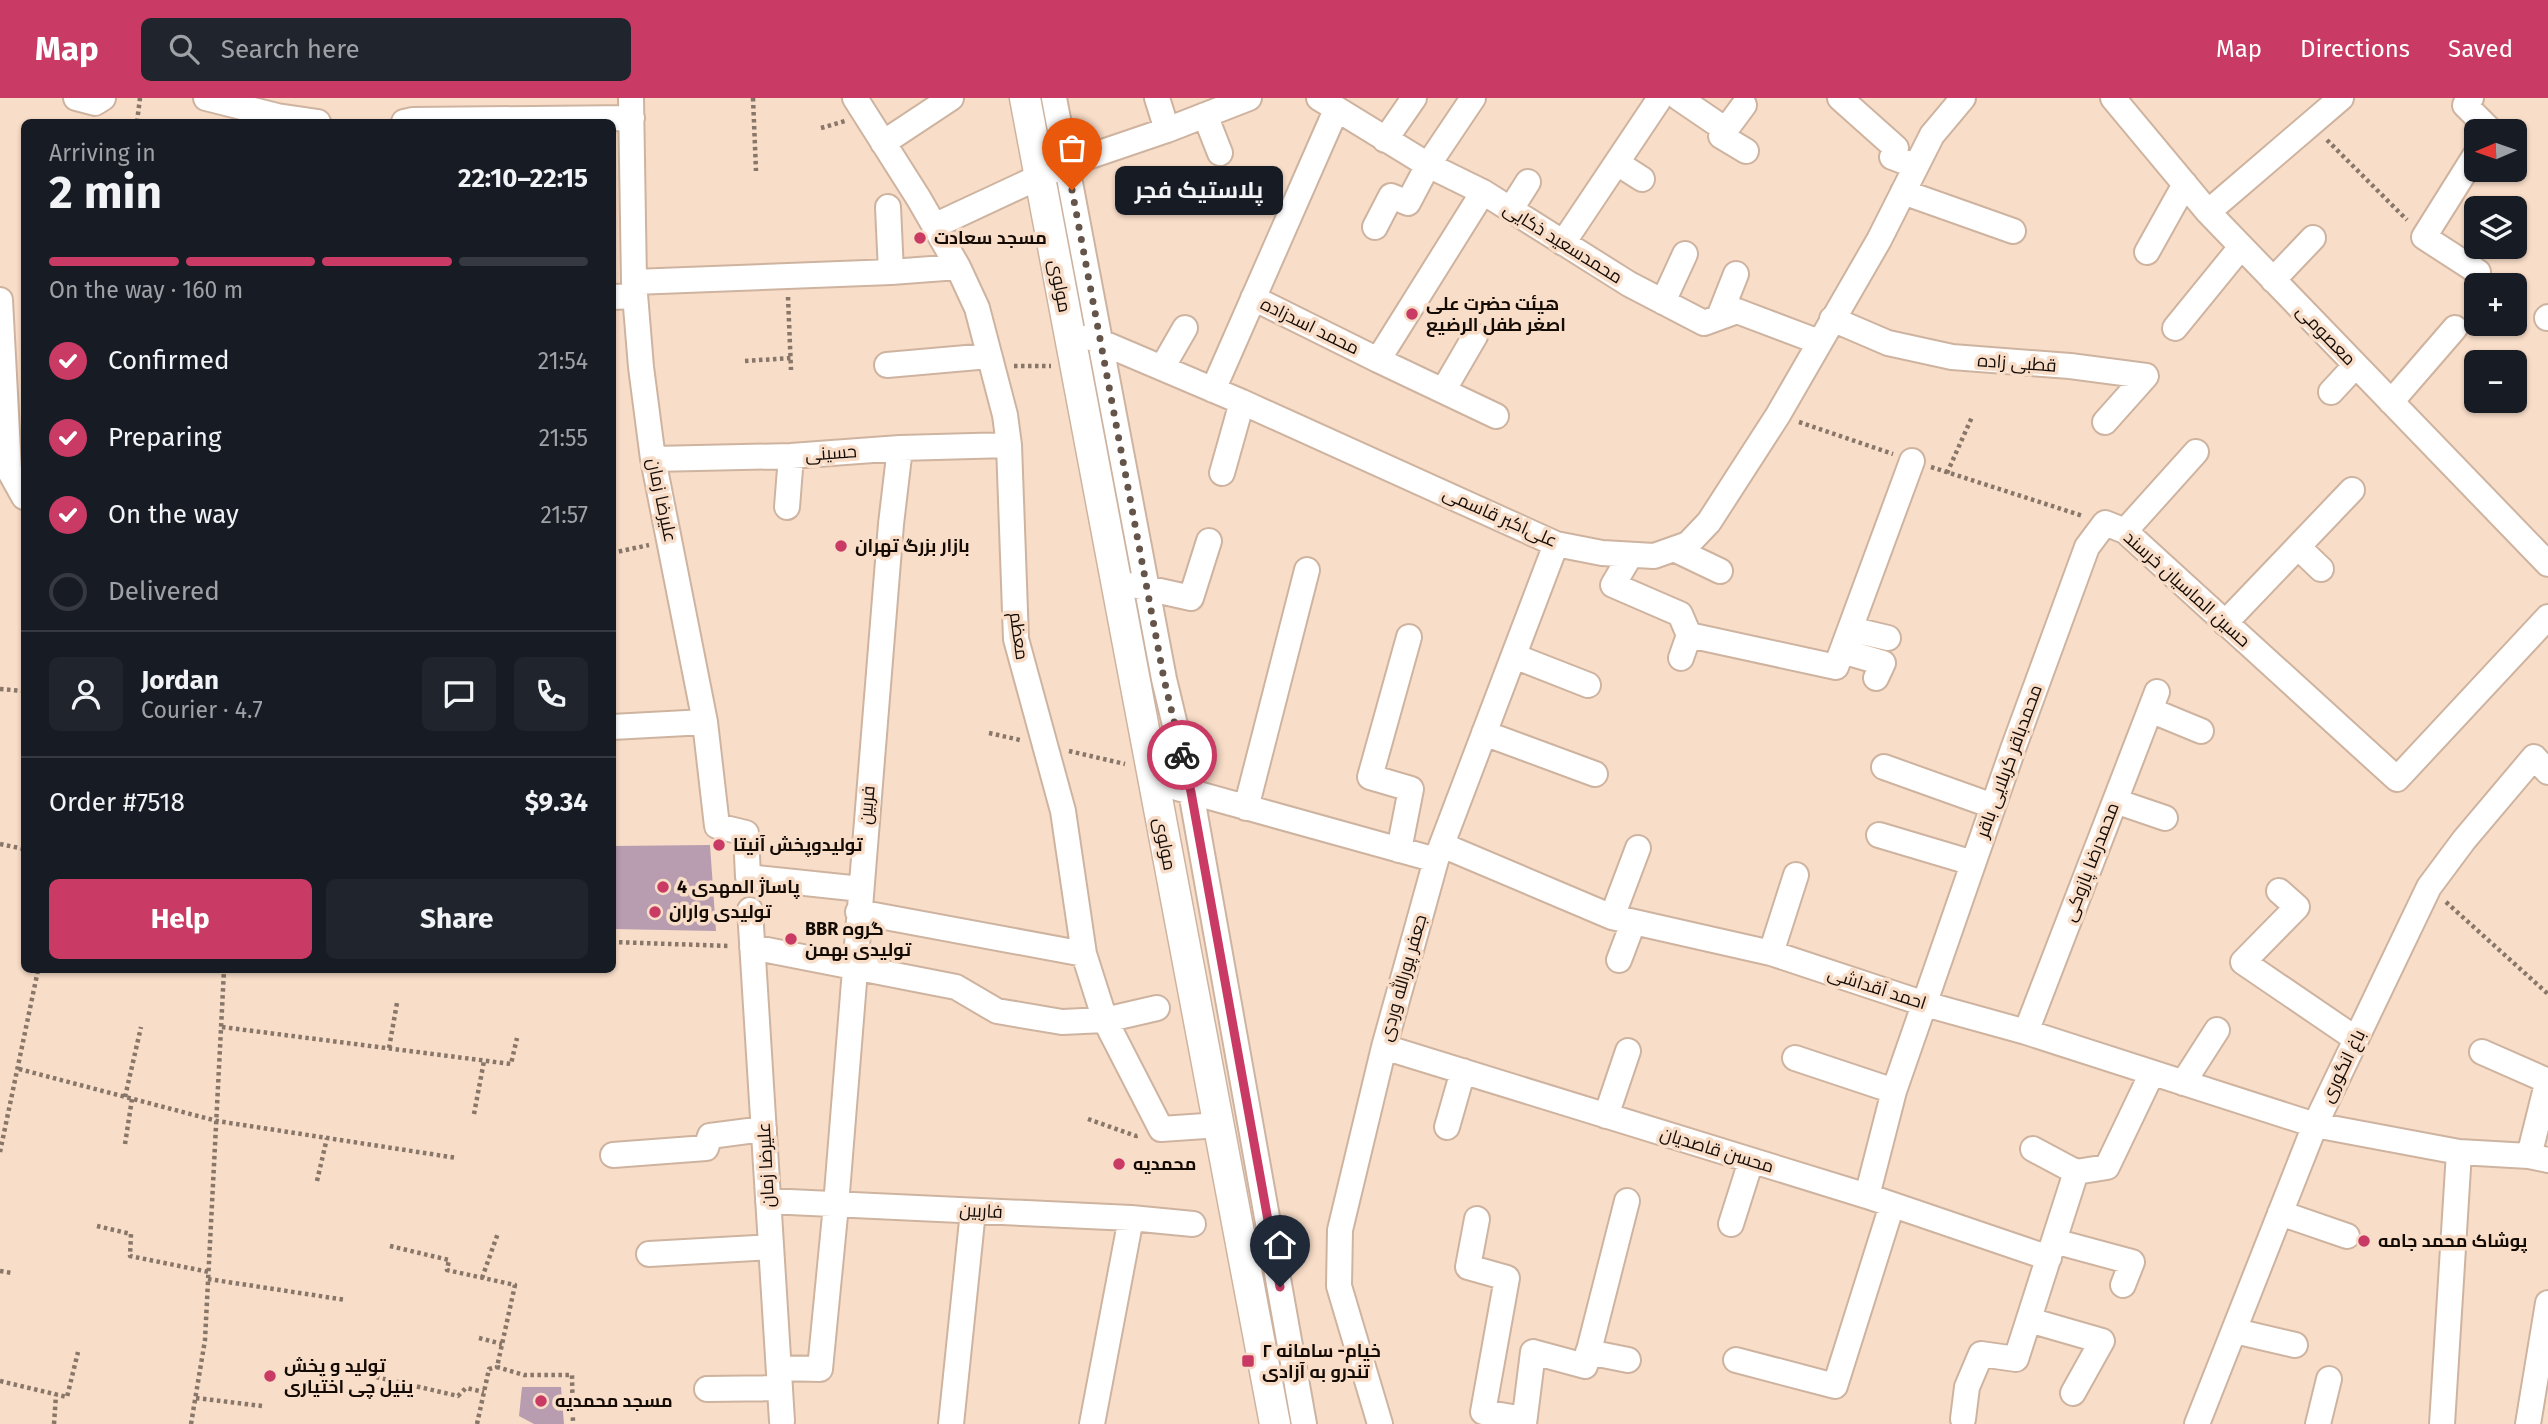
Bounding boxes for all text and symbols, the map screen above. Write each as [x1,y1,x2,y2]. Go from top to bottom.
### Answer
search box [141,18,631,81]
text: Map [35,29,99,69]
icon: search [165,30,203,68]
text: Search here [221,34,360,65]
text: Map [2216,35,2262,63]
text: Directions [2300,35,2410,63]
text: Saved [2448,35,2513,63]
pin [1042,118,1102,190]
north arrow [2464,119,2527,182]
map controls [2464,119,2527,413]
icon: bag [1053,129,1091,167]
text: Arriving in [49,139,156,167]
text: 22:10–22:15 [458,163,588,194]
text: 2 min [49,165,162,220]
callout: پلاستیک فجر [1114,166,1282,214]
text: پلاستیک فجر [1135,176,1263,204]
button: layers [2464,196,2527,259]
street label: محمدسعید ذکایی [1499,198,1627,288]
place label: مسجد سعادت [934,227,1047,249]
marker: مسجد سعادت [912,230,928,246]
street label: مولوی [1044,258,1076,314]
button: + [2464,273,2527,336]
text: On the way · 160 m [49,276,243,304]
street label: محمد اسدزاده [1257,293,1363,359]
place label: هیئت حضرت علی اصغر طفل الرضیع [1426,293,1566,337]
street label: معصومی [2292,300,2360,370]
marker: هیئت حضرت علی اصغر طفل الرضیع [1404,306,1420,322]
icon: check [49,342,87,380]
text: Confirmed [108,345,229,376]
text: 21:54 [538,347,588,375]
street label: قطبی زاده [1977,349,2057,377]
button: − [2464,350,2527,413]
icon: check [49,419,87,457]
text: Preparing [108,422,221,453]
text: 21:55 [539,424,588,452]
street label: حسینی [804,440,858,466]
street label: علیرضا زمان [642,456,682,544]
street label: علی‌اکبر قاسمی [1439,482,1561,552]
icon: check [49,496,87,534]
text: On the way [108,499,239,530]
text: 21:57 [540,501,588,529]
street label: حسین الماسیان خرسند [2119,526,2255,652]
place label: بازار بزرگ تهران [855,535,970,557]
marker: بازار بزرگ تهران [833,538,849,554]
text: Delivered [108,576,220,607]
street label: معظم [1004,611,1033,662]
button: person [49,657,123,731]
button: chat [422,657,496,731]
button: phone [514,657,588,731]
text: Jordan [141,665,219,696]
street label: محمدباقر کربلایی باقر [1971,682,2047,841]
text: Courier · 4.7 [141,696,263,724]
courier [1147,720,1217,790]
icon: bike [1163,736,1201,774]
street label: فربین [854,785,880,825]
text: Order #7518 [49,787,185,818]
text: $9.34 [525,787,588,818]
street label: محمدرضا پازوکی [2058,799,2125,925]
street label: مولوی [1149,816,1181,872]
place label: تولیدوپخش آنیتا [733,834,863,857]
marker: تولیدوپخش آنیتا [711,837,727,853]
place label: پاساژ المهدی 4 [677,876,800,899]
button: Help [49,879,312,959]
button: Share [326,879,588,959]
marker: پاساژ المهدی 4 [655,879,671,895]
place label: تولیدی واران [669,901,772,923]
marker: تولیدی واران [647,904,663,920]
street label: جعفر پورالله وردی [1373,912,1433,1044]
place label: BBR گروه تولیدی بهمن [805,918,911,961]
marker: BBR گروه تولیدی بهمن [783,931,799,947]
street label: احمد آقداشی [1825,962,1929,1014]
street label: باغ انگوری [2316,1026,2371,1107]
street label: علیرضا زمان [753,1122,779,1208]
street label: محسن قاصدیان [1658,1122,1776,1178]
place label: محمدیه [1133,1153,1196,1175]
marker: محمدیه [1111,1156,1127,1172]
street label: فاربین [959,1199,1003,1223]
pin [1250,1215,1310,1287]
icon: home [1261,1226,1299,1264]
place label: پوشاک محمد جامه [2378,1230,2528,1253]
marker: پوشاک محمد جامه [2356,1233,2372,1249]
place label: خیام- سامانه ۲ تندرو به آزادی [1262,1340,1381,1383]
marker: خیام- سامانه ۲ تندرو به آزادی [1240,1353,1256,1369]
place label: تولید و پخش ینیل چی اختیاری [284,1355,414,1399]
marker: تولید و پخش ینیل چی اختیاری [262,1368,278,1384]
place label: مسجد محمدیه [555,1390,673,1412]
marker: مسجد محمدیه [533,1393,549,1409]

